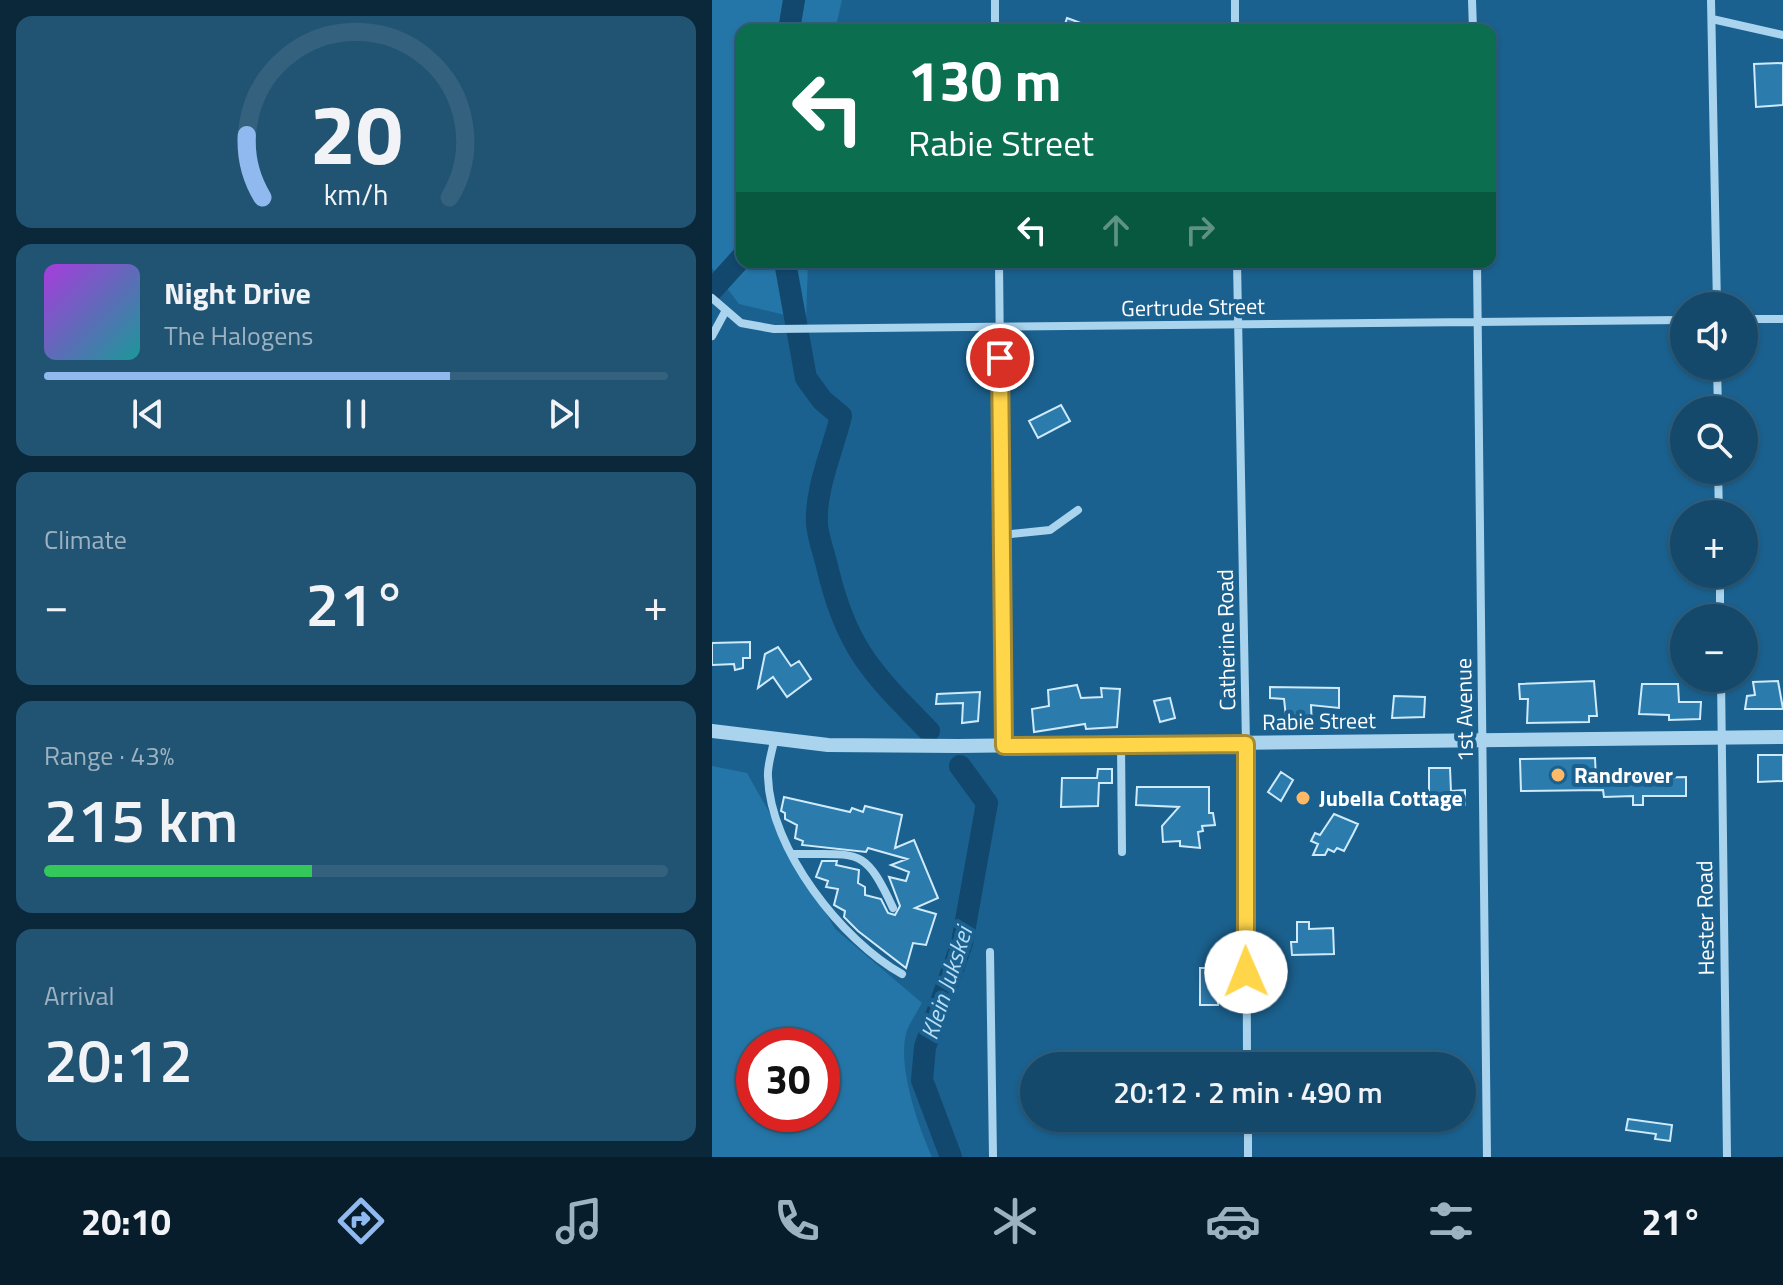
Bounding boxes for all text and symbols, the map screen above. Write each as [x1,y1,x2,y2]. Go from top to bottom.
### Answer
text: 130 m [908,38,1061,123]
icon: left [776,56,880,160]
text: 20 [309,70,403,196]
text: Rabie Street [908,115,1094,170]
text: km/h [324,173,388,216]
icon: left [1010,208,1054,252]
icon: ahead [1094,208,1138,252]
icon: right [1178,208,1222,252]
text: Night Drive [164,270,311,316]
street label: Gertrude Street [1121,289,1265,325]
map controls [1670,292,1758,692]
button: sound [1670,292,1758,380]
text: The Halogens [164,316,313,355]
pin [966,324,1034,392]
icon: arrive [978,336,1022,380]
icon: previous [126,392,170,436]
icon: pause [334,392,378,436]
icon: next [542,392,586,436]
button: search [1670,396,1758,484]
button: + [1670,500,1758,588]
text: Climate [44,520,127,559]
text: 21° [306,558,406,649]
street label: Catherine Road [1208,569,1244,711]
text: − [44,571,69,638]
text: + [643,571,668,638]
button: − [1670,604,1758,692]
street label: 1st Avenue [1446,658,1482,762]
street label: Rabie Street [1262,703,1376,739]
text: Range · 43% [44,736,174,775]
place label: Randrover [1574,758,1673,792]
marker: Randrover [1549,766,1567,784]
text: 215 km [44,774,238,865]
place label: Jubella Cottage [1319,781,1463,815]
marker: Jubella Cottage [1294,789,1312,807]
street label: Hester Road [1687,860,1723,976]
water label: Klein Jukskei [911,919,982,1044]
position arrow [1204,930,1288,1014]
text: Arrival [44,976,115,1015]
text: 20:12 [44,1014,193,1105]
speed limit sign: 30 [736,1028,840,1132]
text: 20:12 · 2 min · 490 m [1113,1069,1383,1115]
icon: directions [333,1193,389,1249]
icon: music [551,1193,607,1249]
icon: phone [769,1193,825,1249]
icon: climate [987,1193,1043,1249]
icon: car [1205,1193,1261,1249]
icon: filters [1423,1193,1479,1249]
text: 20:10 [81,1194,171,1249]
text: 21° [1641,1194,1702,1249]

